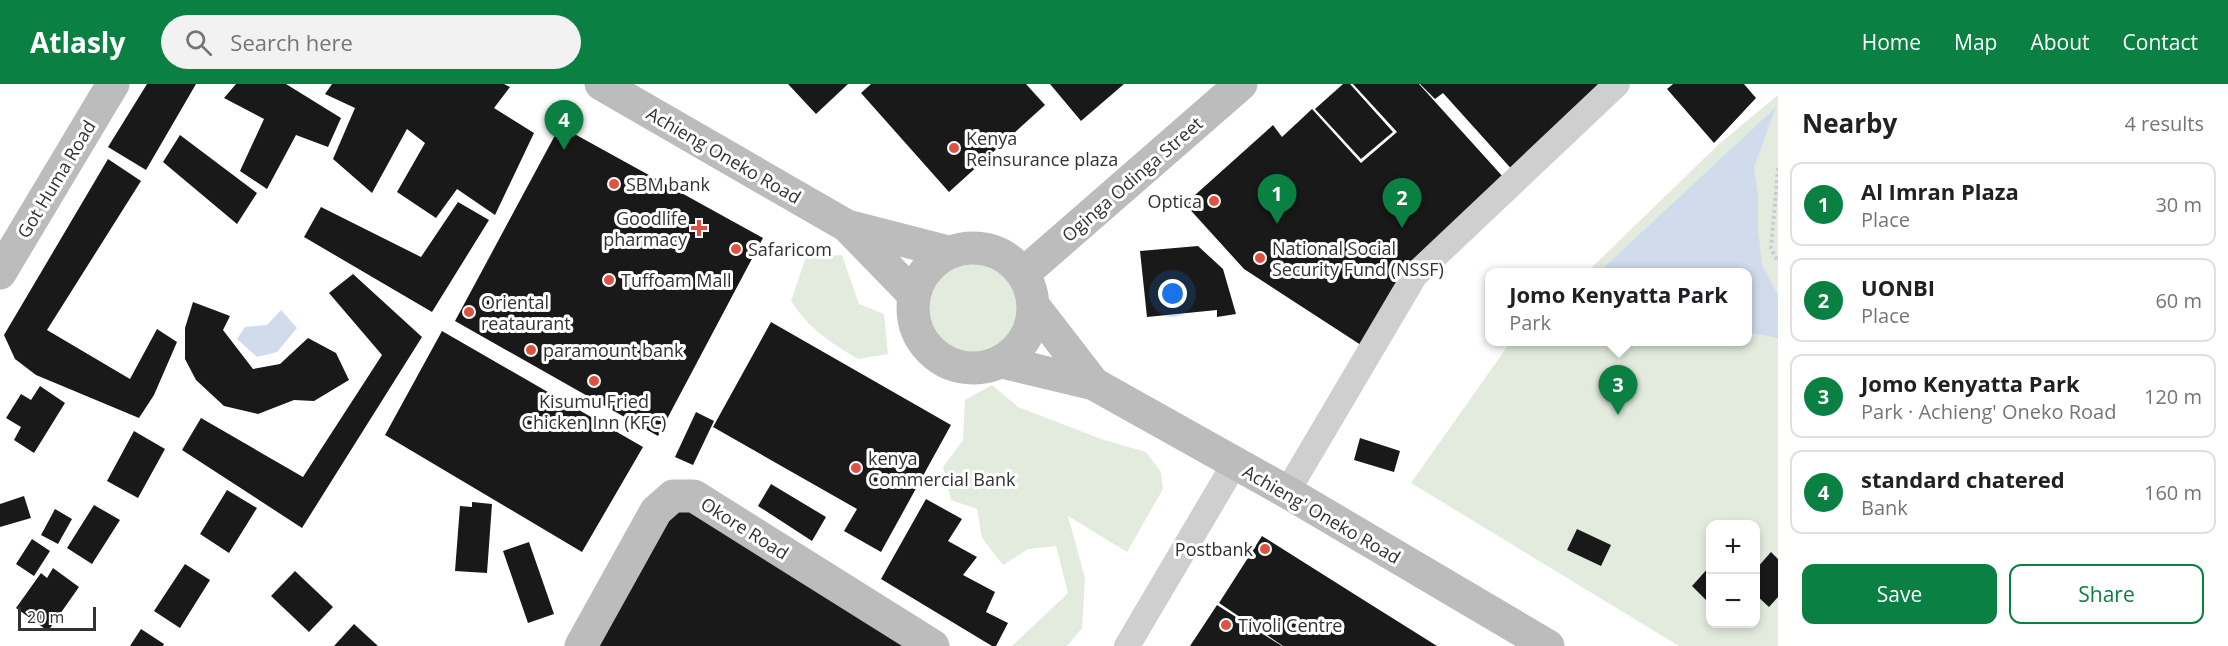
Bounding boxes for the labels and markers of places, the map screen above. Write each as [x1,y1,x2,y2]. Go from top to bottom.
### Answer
pin: 4 [544,100,584,150]
place label: Kenya Reinsurance plaza [966,126,1118,171]
marker: Kenya Reinsurance plaza [947,141,961,155]
place label: SBM bank [626,172,710,196]
pin: 1 [1258,174,1296,224]
marker: SBM bank [607,177,621,191]
pin: 2 [1382,178,1422,228]
place label: Optica [1147,189,1202,213]
marker: Optica [1207,194,1221,208]
place label: Goodlife pharmacy [603,206,688,251]
marker: Goodlife pharmacy [692,221,706,235]
place label: National Social Security Fund (NSSF) [1272,236,1444,281]
place label: Safaricom [748,237,832,261]
marker: Safaricom [729,242,743,256]
marker: National Social Security Fund (NSSF) [1253,251,1267,265]
place label: Tuffoam Mall [621,268,732,292]
marker: Tuffoam Mall [602,273,616,287]
place label: Oriental reataurant [481,290,571,335]
marker: Oriental reataurant [462,305,476,319]
place label: paramount bank [543,338,684,362]
marker: paramount bank [524,343,538,357]
pin: 3 [1598,366,1638,415]
marker: Kisumu Fried Chicken Inn (KFC) [587,374,601,388]
place label: Kisumu Fried Chicken Inn (KFC) [522,389,666,434]
place label: kenya Commercial Bank [868,446,1016,491]
marker: kenya Commercial Bank [849,461,863,475]
place label: Postbank [1175,537,1254,561]
marker: Postbank [1258,542,1272,556]
place label: Tivoli Centre [1238,613,1342,637]
marker: Tivoli Centre [1219,618,1233,632]

